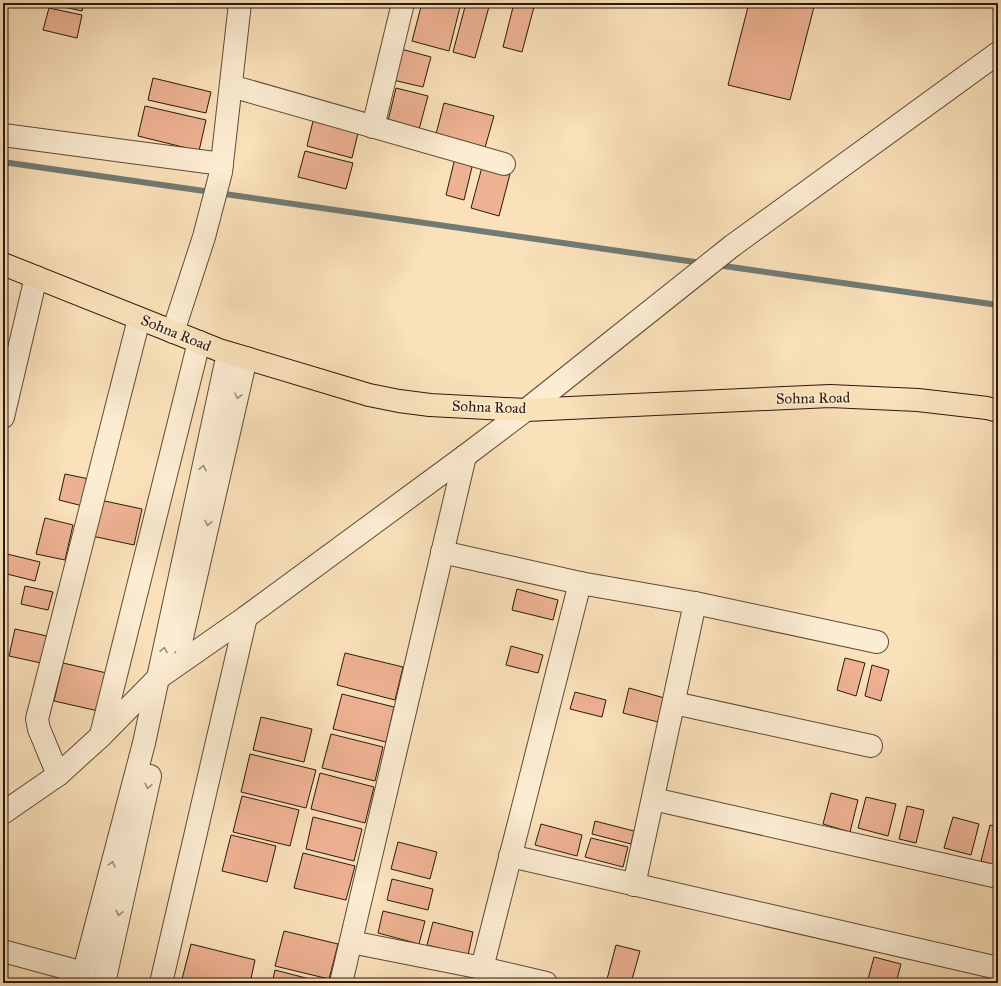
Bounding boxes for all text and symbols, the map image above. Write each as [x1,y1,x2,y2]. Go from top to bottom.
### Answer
street label: Sohna Road [138,311,214,355]
street label: Sohna Road [776,388,851,408]
one-way arrow [234,393,242,399]
street label: Sohna Road [452,397,527,417]
one-way arrow [198,465,206,471]
one-way arrow [205,520,213,526]
one-way arrow [159,647,167,653]
one-way arrow [144,783,152,789]
one-way arrow [107,861,116,868]
one-way arrow [116,910,124,916]

